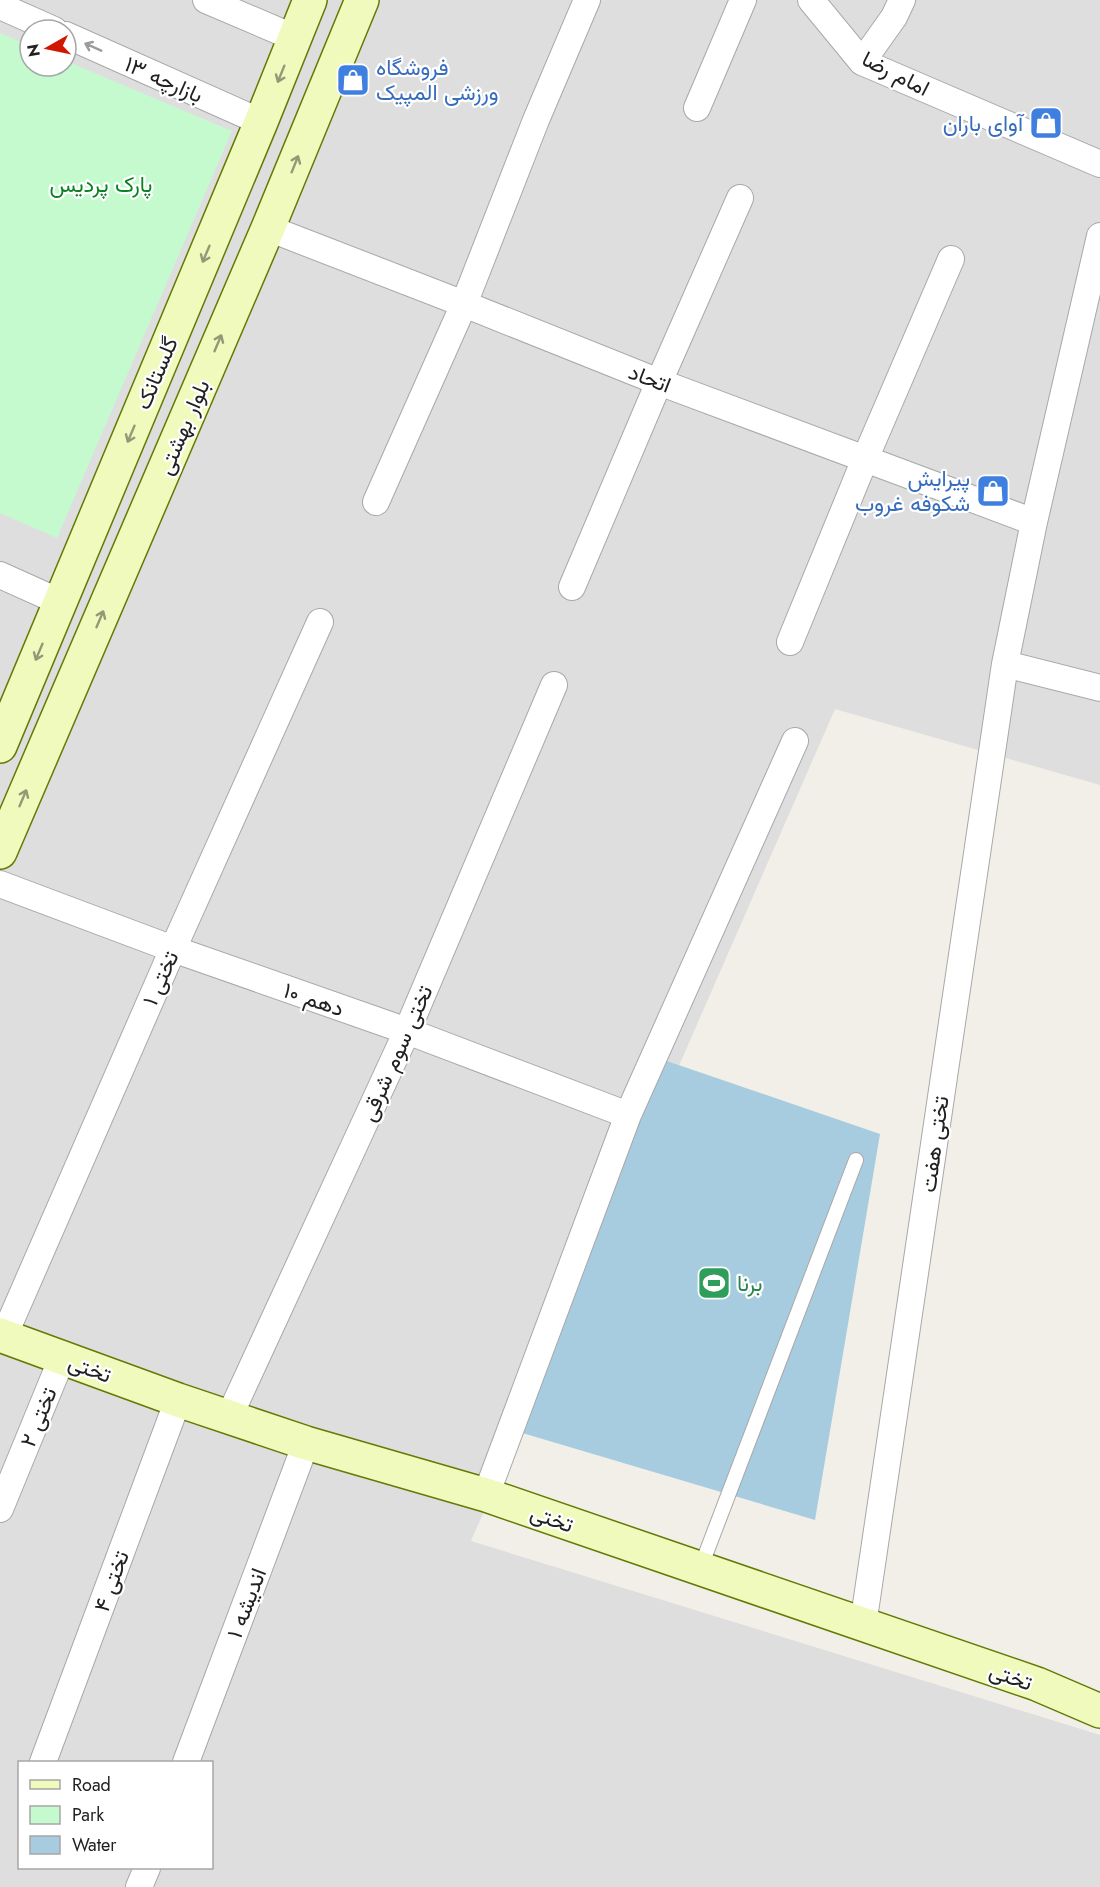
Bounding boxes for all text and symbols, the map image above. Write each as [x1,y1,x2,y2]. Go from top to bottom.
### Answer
north arrow [18,18,78,78]
one-way arrow [84,41,102,53]
text: N [21,42,46,58]
street label: امام رضا [857,42,935,104]
street label: بازارچه ۱۳ [120,48,208,110]
place label: فروشگاه ورزشی المپیک [376,51,499,108]
shop icon: فروشگاه ورزشی المپیک [335,62,371,98]
one-way arrow [275,64,286,83]
shop icon: آوای باران [1028,105,1064,141]
place label: آوای باران [943,107,1025,139]
one-way arrow [290,155,301,173]
park label: پارک پردیس [50,168,152,200]
one-way arrow [200,244,211,263]
street label: گلستانک [126,331,186,414]
one-way arrow [213,335,225,353]
street label: اتحاد [624,355,676,401]
street label: بلوار بهشتی [149,374,217,480]
one-way arrow [125,424,136,443]
place label: پیرایش شکوفه غروب [855,462,970,519]
shop icon: پیرایش شکوفه غروب [975,473,1011,509]
one-way arrow [95,610,106,629]
one-way arrow [33,643,44,661]
one-way arrow [18,789,29,808]
street label: تختی ۱ [134,945,186,1010]
street label: دهم ۱۰ [279,974,349,1024]
street label: تختی سوم شرقی [352,980,440,1126]
street label: تختی هفت [911,1093,957,1194]
sports icon: برنا [696,1265,732,1301]
place label: برنا [737,1267,763,1299]
street label: تختی [64,1345,116,1391]
street label: تختی ۲ [12,1382,65,1452]
street label: تختی [526,1496,578,1540]
street label: تختی ۴ [85,1546,137,1616]
street label: اندیشه ۱ [218,1563,274,1643]
street label: تختی [985,1654,1037,1698]
legend [18,1761,213,1869]
text: Road [72,1772,111,1798]
text: Park [72,1802,104,1828]
text: Water [72,1832,117,1858]

